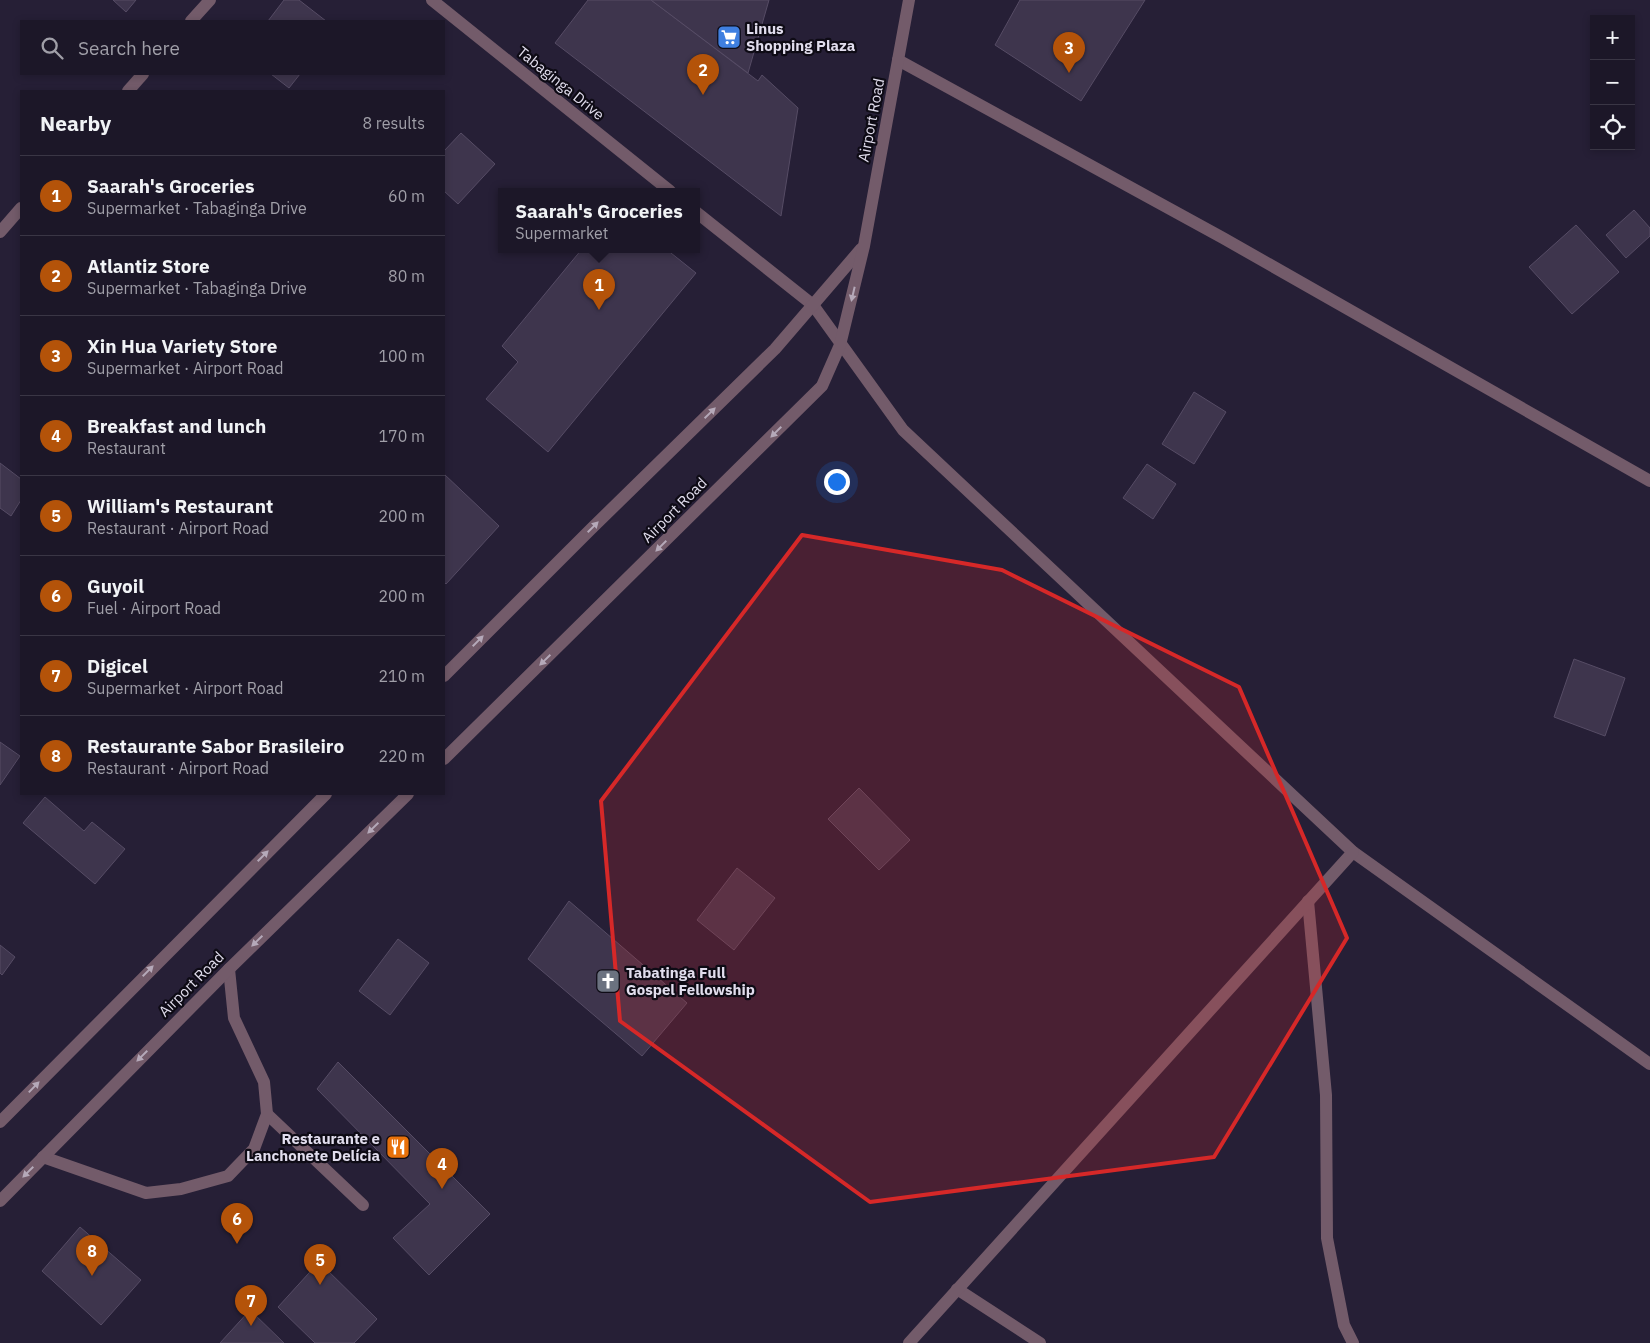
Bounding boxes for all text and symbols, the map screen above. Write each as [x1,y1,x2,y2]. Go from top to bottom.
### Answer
map controls [1590,15,1635,150]
button: + [1590,15,1635,60]
place label: Linus Shopping Plaza [746,19,856,55]
search box [20,20,445,75]
supermarket icon: Linus Shopping Plaza [716,24,742,50]
pin: 3 [1053,32,1085,73]
icon: search [38,34,66,62]
text: Search here [78,36,180,60]
street label: Tabaginga Drive [514,42,608,124]
pin: 2 [687,54,719,95]
button: − [1590,60,1635,105]
street label: Airport Road [854,77,888,163]
button: locate [1590,105,1635,150]
text: Nearby [40,109,111,137]
text: 8 results [362,113,425,133]
text: Saarah's Groceries [87,174,255,198]
text: 1 [51,186,61,206]
text: 60 m [388,186,425,206]
popup [498,188,700,253]
text: Supermarket · Tabaginga Drive [87,198,307,218]
text: Saarah's Groceries [515,199,683,223]
text: Supermarket [515,223,608,243]
text: Atlantiz Store [87,254,210,278]
text: 2 [51,266,61,286]
text: 80 m [388,266,425,286]
pin: 1 [583,269,615,310]
text: Supermarket · Tabaginga Drive [87,278,307,298]
one-way arrow [849,286,857,301]
text: Xin Hua Variety Store [87,334,277,358]
text: 3 [51,346,61,366]
text: 100 m [378,346,425,366]
text: Supermarket · Airport Road [87,358,284,378]
one-way arrow [703,407,715,419]
text: Breakfast and lunch [87,414,266,438]
text: 4 [51,426,61,446]
text: 170 m [378,426,425,446]
one-way arrow [771,426,783,438]
text: Restaurant [87,438,166,458]
your location [824,469,850,495]
street label: Airport Road [637,473,711,547]
text: William's Restaurant [87,494,273,518]
text: 5 [51,506,61,526]
text: 200 m [378,506,425,526]
text: Restaurant · Airport Road [87,518,269,538]
one-way arrow [587,521,599,533]
one-way arrow [655,540,667,552]
text: Guyoil [87,574,144,598]
text: 6 [51,586,61,606]
text: 200 m [378,586,425,606]
text: Fuel · Airport Road [87,598,221,618]
one-way arrow [472,636,484,648]
text: Digicel [87,654,148,678]
one-way arrow [539,654,551,666]
text: 7 [51,666,61,686]
text: 210 m [378,666,425,686]
text: Supermarket · Airport Road [87,678,284,698]
text: Restaurante Sabor Brasileiro [87,734,344,758]
text: 8 [51,746,61,766]
text: 220 m [378,746,425,766]
text: Restaurant · Airport Road [87,758,269,778]
one-way arrow [368,822,380,834]
one-way arrow [257,851,269,863]
one-way arrow [251,935,263,947]
street label: Airport Road [154,947,228,1021]
place label: Tabatinga Full Gospel Fellowship [626,963,755,999]
one-way arrow [142,966,154,978]
church icon: Tabatinga Full Gospel Fellowship [595,968,621,994]
one-way arrow [136,1050,148,1062]
one-way arrow [28,1082,40,1094]
place label: Restaurante e Lanchonete Delícia [246,1129,380,1165]
restaurant icon: Restaurante e Lanchonete Delícia [385,1134,411,1160]
pin: 4 [426,1148,458,1189]
one-way arrow [22,1166,34,1178]
pin: 6 [221,1203,253,1244]
pin: 8 [76,1235,108,1276]
pin: 5 [304,1244,336,1285]
pin: 7 [235,1285,267,1326]

